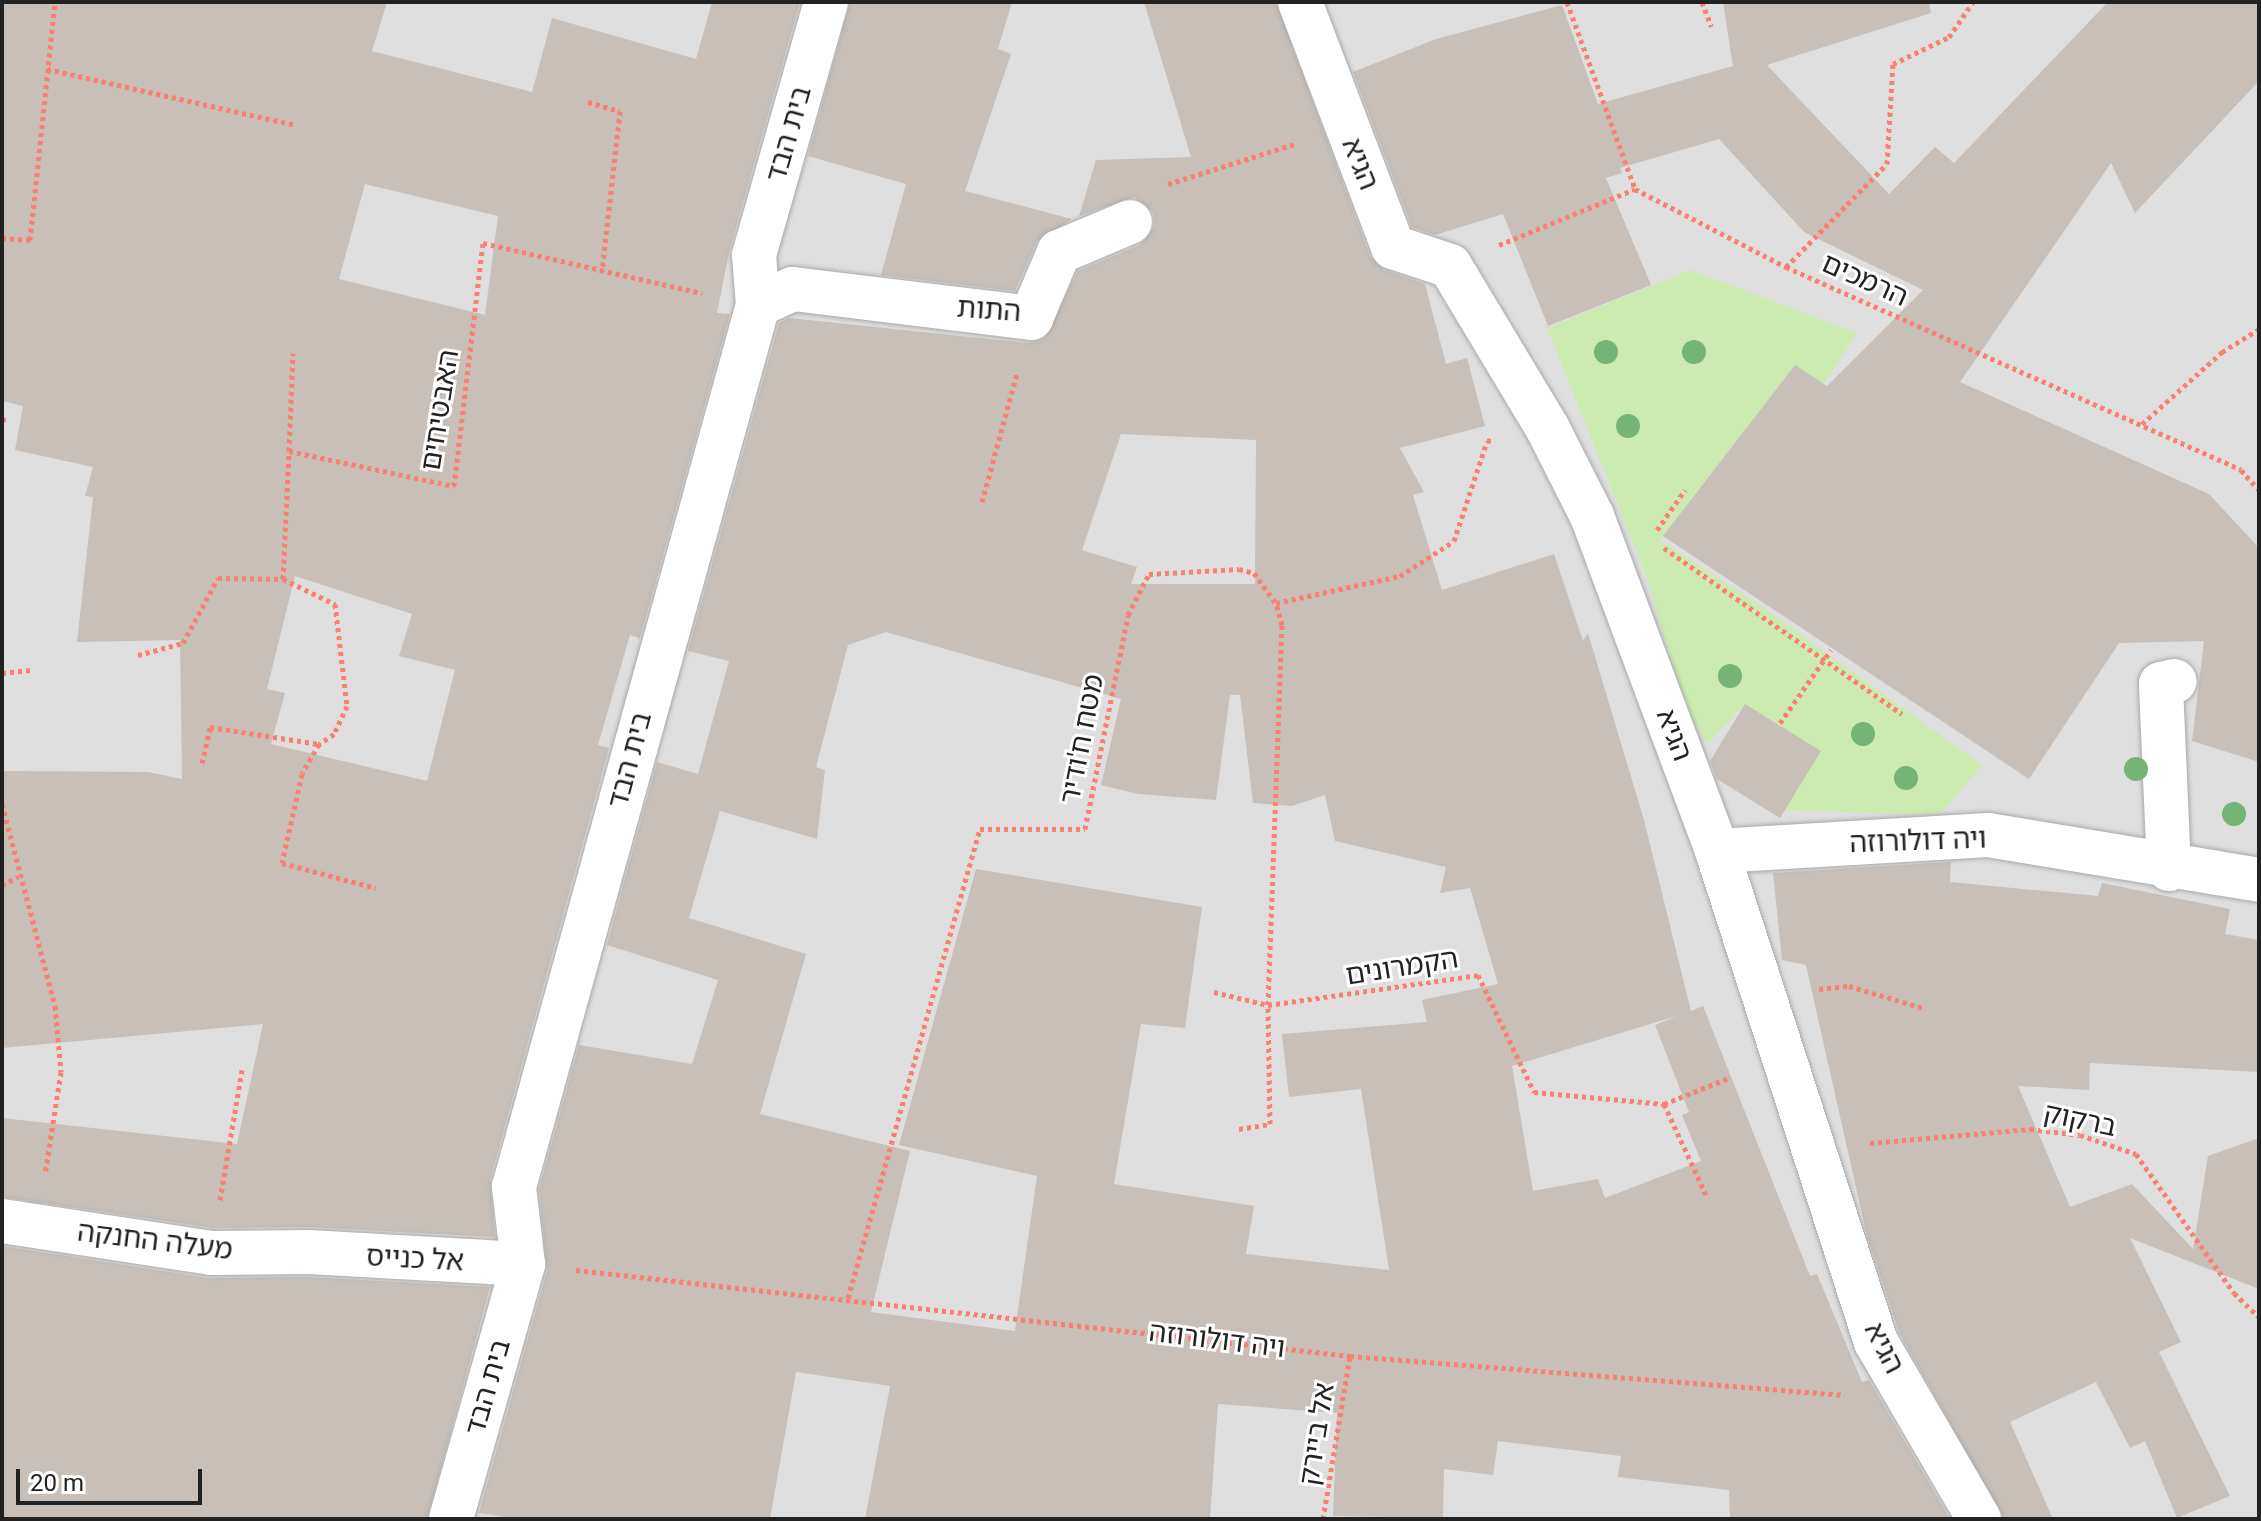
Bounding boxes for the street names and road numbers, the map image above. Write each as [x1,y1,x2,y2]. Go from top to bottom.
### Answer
street label: בית הבד [759,82,819,186]
street label: הגיא [1334,133,1386,195]
street label: הרמכים [1817,246,1913,314]
street label: התות [956,291,1022,329]
street label: האבטיחים [414,347,466,473]
street label: מטח ח'ודיר [1053,671,1111,807]
street label: הגיא [1649,704,1699,766]
street label: בית הבד [601,708,659,812]
street label: ויה דולורוזה [1849,822,1987,860]
street label: הקמרונים [1343,942,1461,992]
street label: ברקוק [2041,1096,2119,1144]
street label: מעלה החנקה [76,1215,234,1267]
street label: אל כנייס [365,1240,465,1278]
street label: ויה דולורוזה [1147,1315,1287,1365]
street label: הגיא [1857,1317,1911,1379]
street label: בית הבד [458,1335,518,1439]
street label: אל ביירק [1292,1380,1342,1488]

